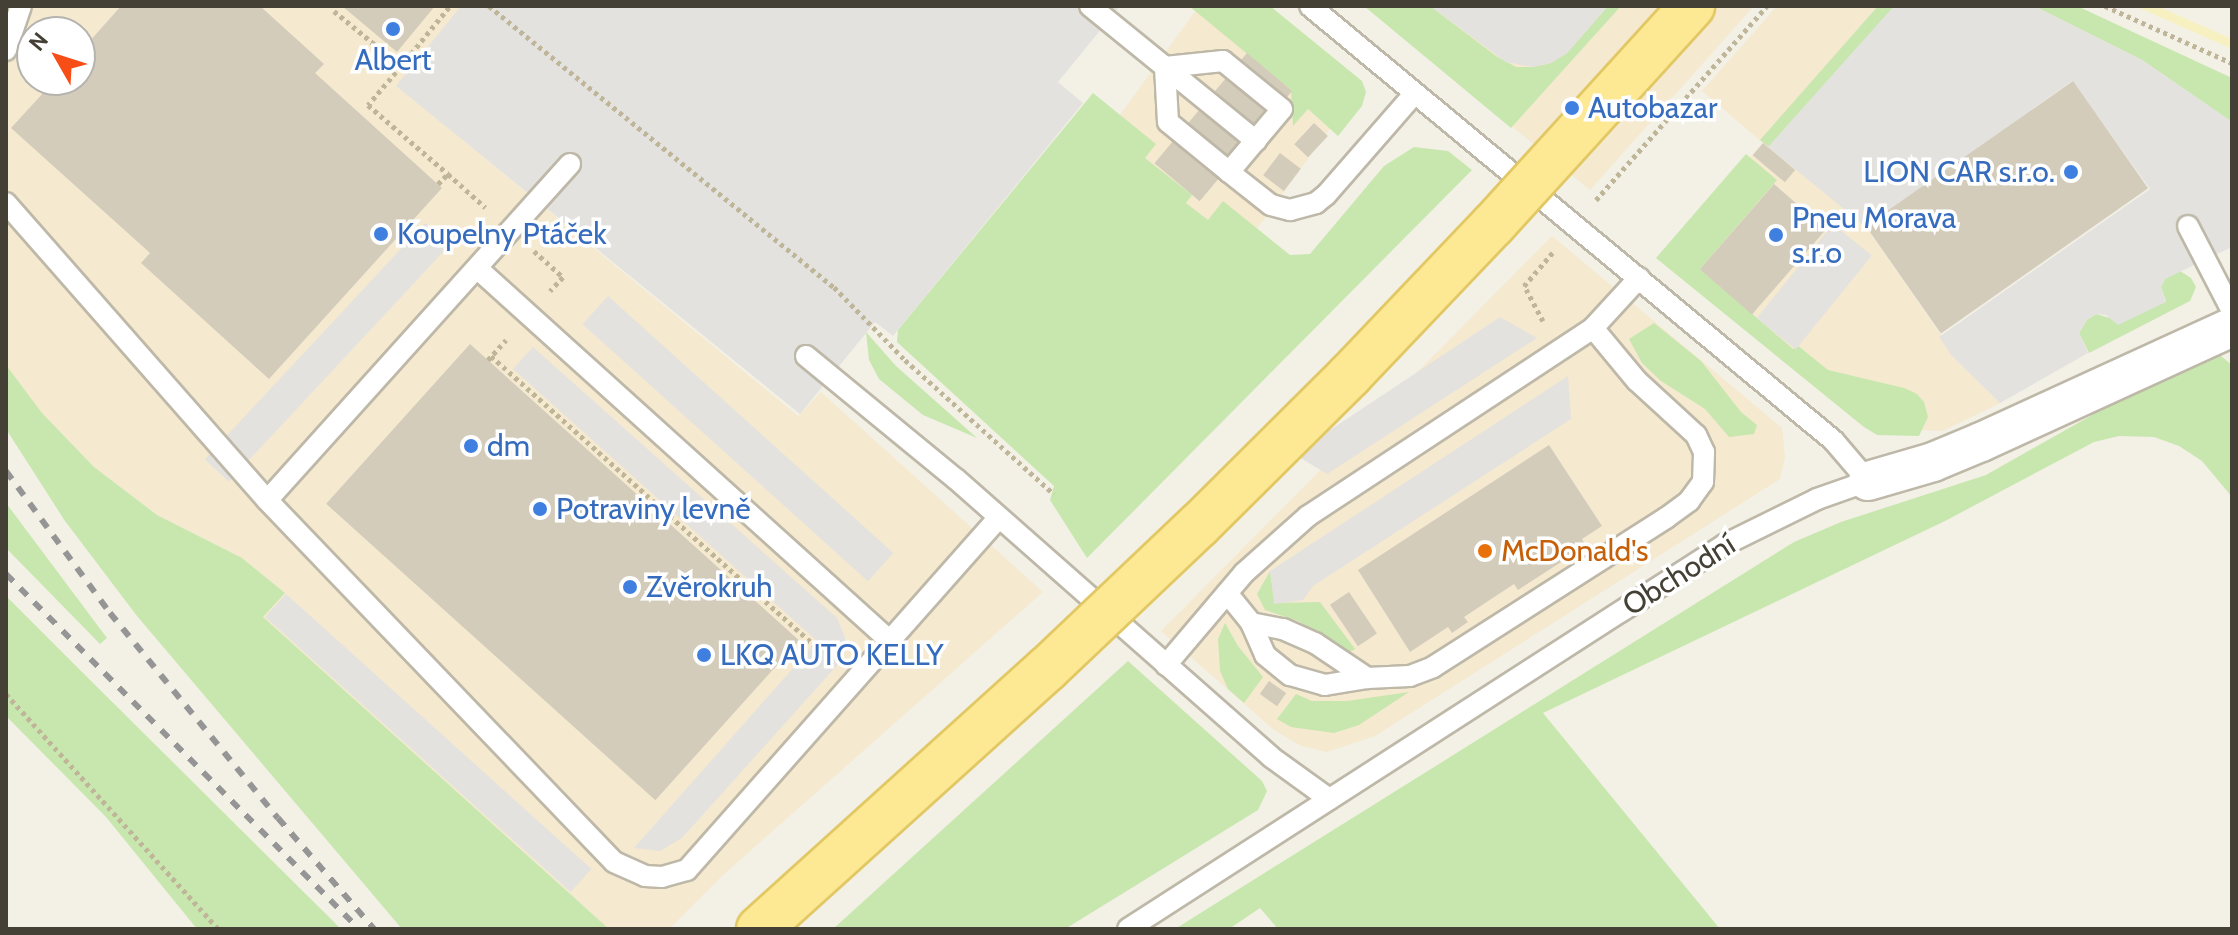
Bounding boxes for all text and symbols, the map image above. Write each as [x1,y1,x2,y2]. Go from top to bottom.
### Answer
north arrow [16,16,96,96]
marker: Albert [384,20,402,38]
text: N [23,27,54,56]
place label: Albert [355,42,431,78]
place label: Autobazar [1588,90,1717,126]
marker: Autobazar [1563,99,1581,117]
place label: LION CAR s.r.o. [1863,154,2055,190]
marker: LION CAR s.r.o. [2062,163,2080,181]
place label: Pneu Morava s.r.o [1792,200,1956,270]
place label: Koupelny Ptáček [397,216,607,252]
marker: Koupelny Ptáček [372,225,390,243]
marker: Pneu Morava s.r.o [1767,226,1785,244]
place label: dm [487,428,530,464]
marker: dm [462,437,480,455]
place label: Potraviny levně [556,491,751,527]
marker: Potraviny levně [531,500,549,518]
street label: Obchodní [1616,526,1742,624]
place label: McDonald's [1501,533,1648,569]
marker: McDonald's [1476,542,1494,560]
place label: Zvěrokruh [646,569,773,605]
marker: Zvěrokruh [621,578,639,596]
place label: LKQ AUTO KELLY [720,637,944,673]
marker: LKQ AUTO KELLY [695,646,713,664]

